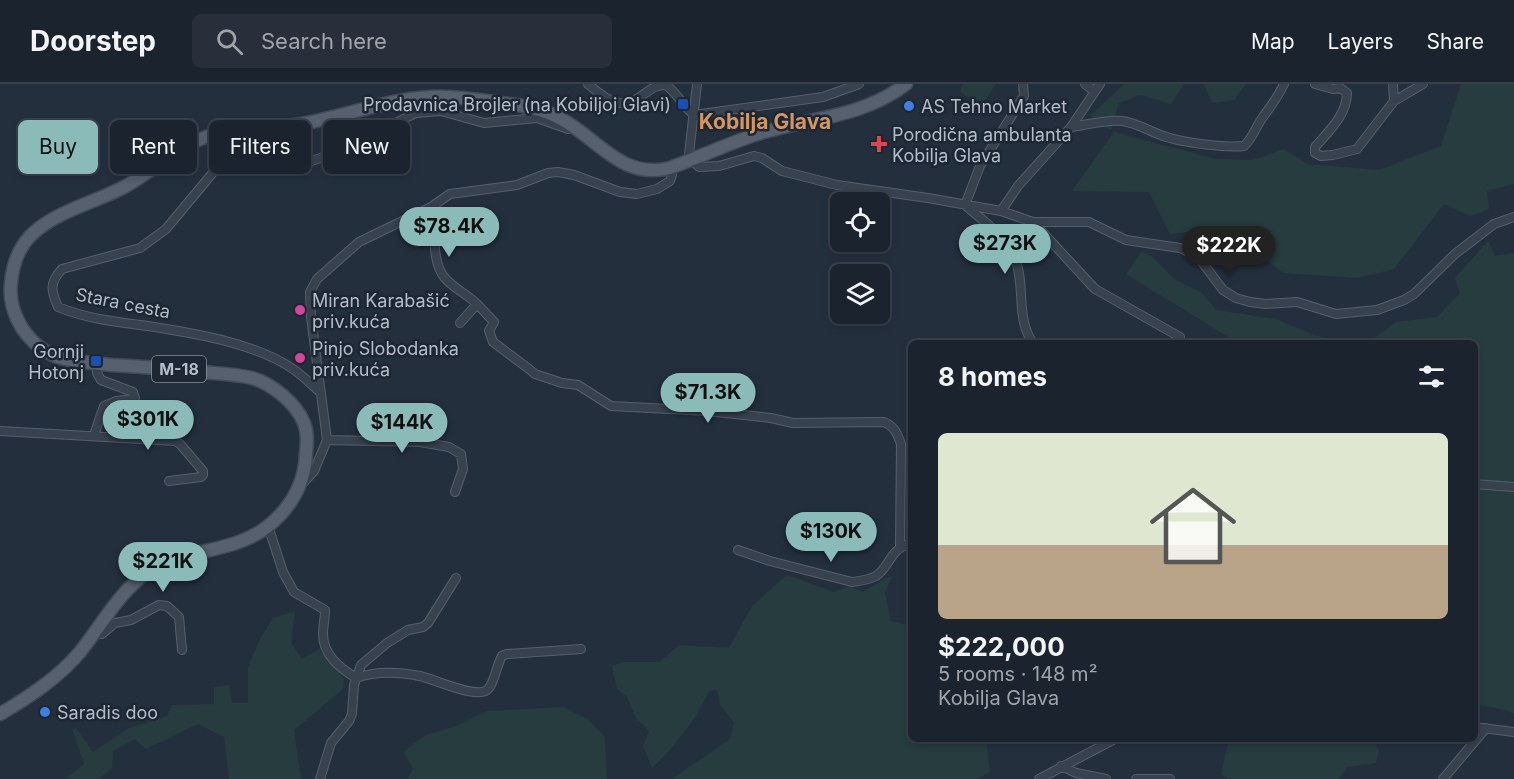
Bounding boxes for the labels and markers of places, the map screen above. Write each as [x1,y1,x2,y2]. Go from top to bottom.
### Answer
place label: Prodavnica Brojler (na Kobiljoj Glavi) [363,94,671,115]
place label: AS Tehno Market [921,96,1067,117]
marker: Prodavnica Brojler (na Kobiljoj Glavi) [676,97,690,111]
marker: AS Tehno Market [902,99,916,113]
place label: Porodična ambulanta Kobilja Glava [892,124,1072,166]
marker: Porodična ambulanta Kobilja Glava [870,135,888,153]
pin: $78.4K [400,207,498,258]
pin: $273K [963,224,1047,275]
pin: $222K [1187,226,1271,277]
place label: Miran Karabašić priv.kuća [312,290,450,332]
marker: Miran Karabašić priv.kuća [293,303,307,317]
place label: Pinjo Slobodanka priv.kuća [312,338,459,380]
place label: Gornji Hotonj [28,341,84,383]
marker: Pinjo Slobodanka priv.kuća [293,351,307,365]
marker: Gornji Hotonj [89,354,103,368]
pin: $71.3K [659,373,757,424]
pin: $301K [106,400,190,451]
pin: $144K [360,403,444,454]
pin: $130K [789,512,873,563]
pin: $221K [121,542,205,593]
place label: Saradis doo [57,702,158,723]
marker: Saradis doo [38,705,52,719]

